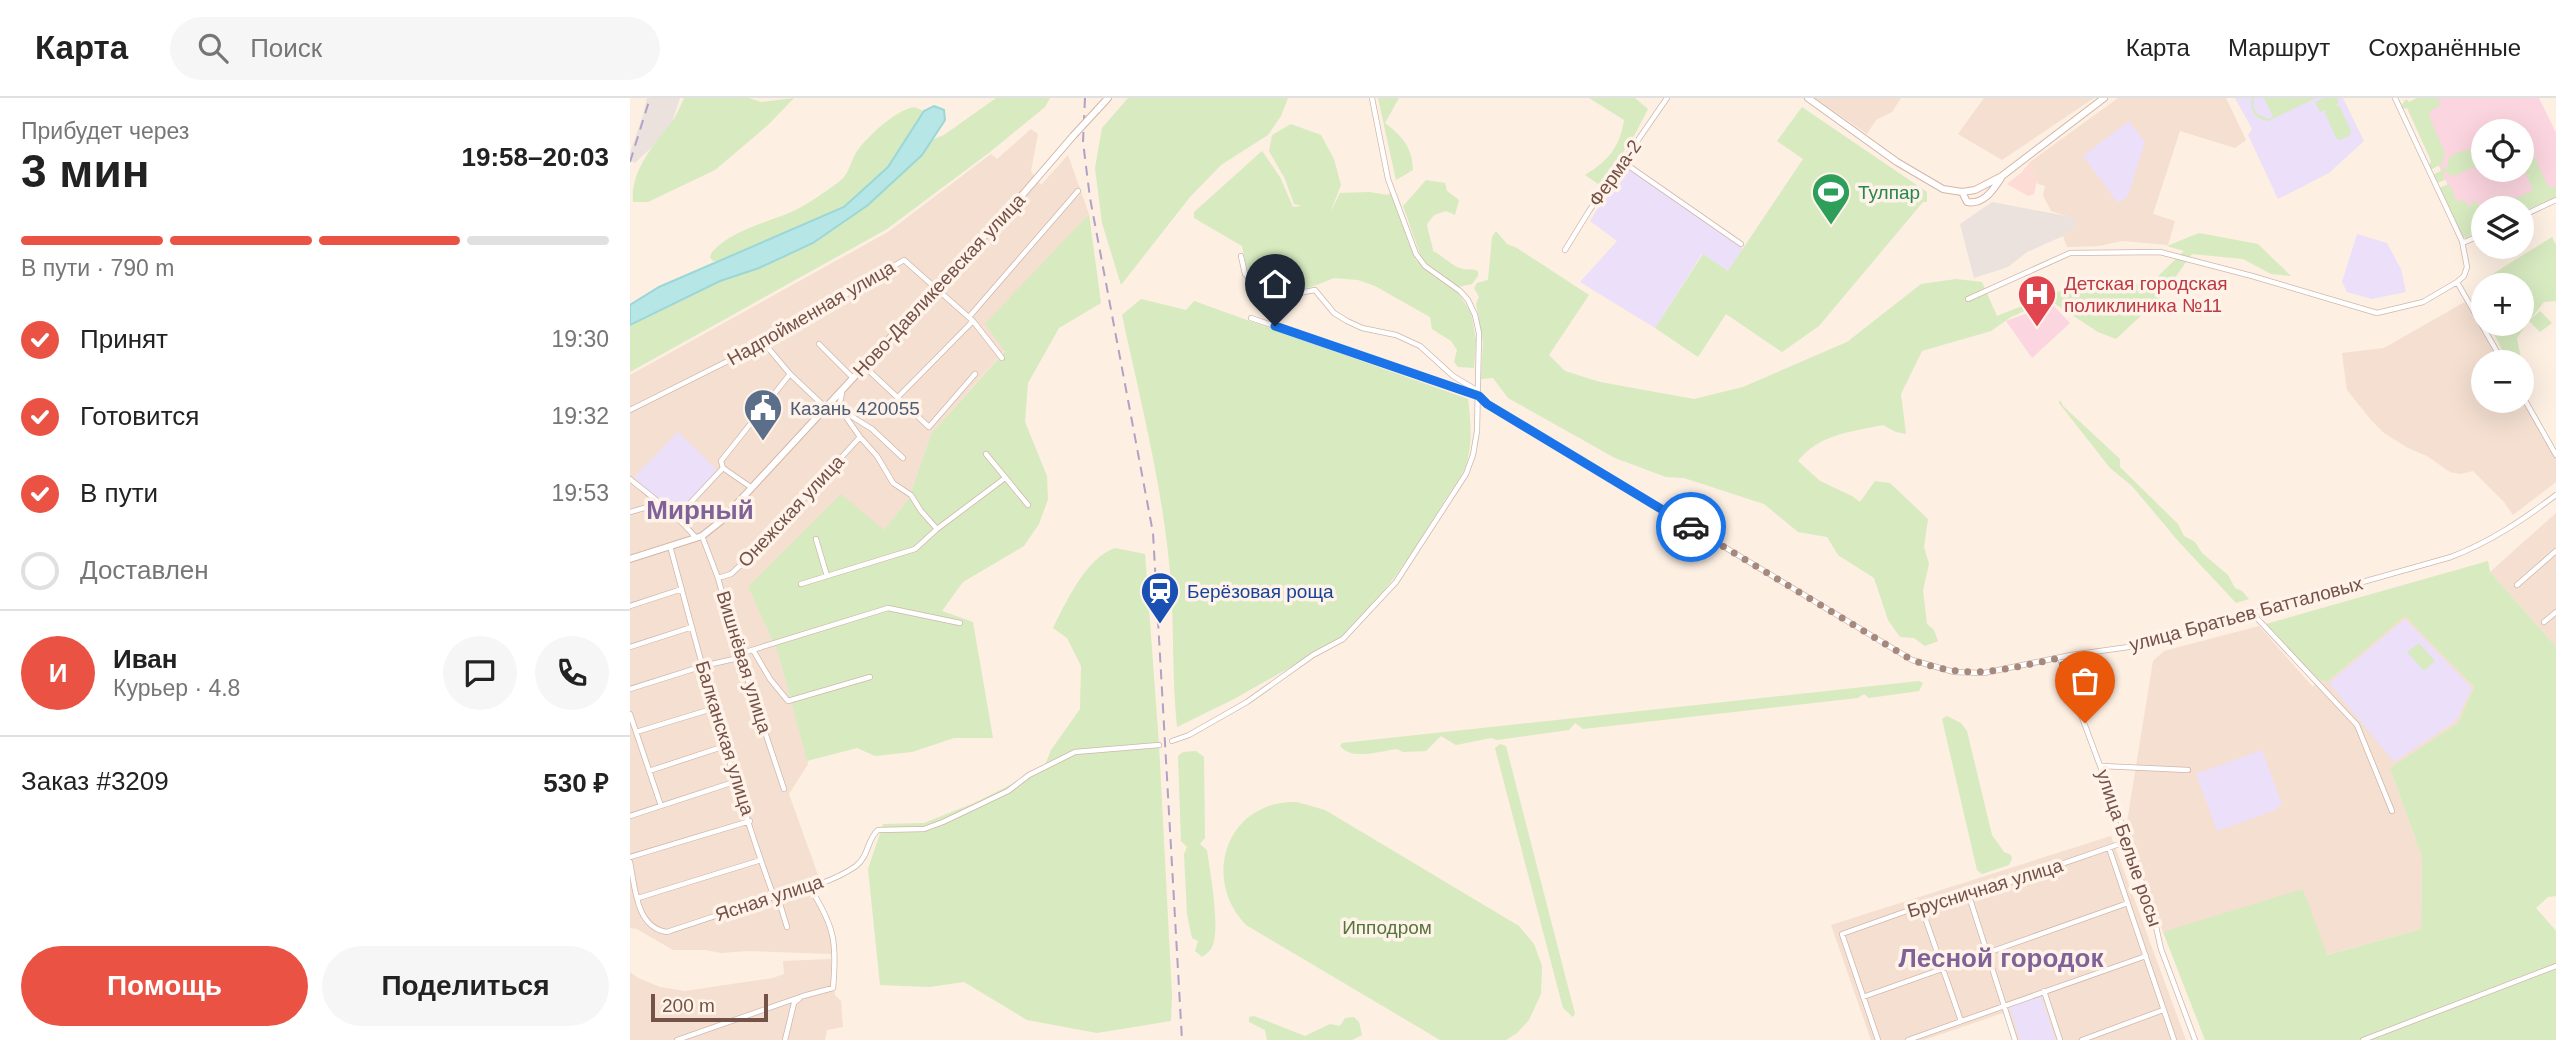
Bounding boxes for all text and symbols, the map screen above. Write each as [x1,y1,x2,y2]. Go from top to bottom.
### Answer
search box [170,17,660,80]
text: Карта [35,29,128,66]
icon: search [194,29,232,67]
text: Поиск [250,33,322,63]
text: Карта [2126,34,2190,61]
text: Маршрут [2228,34,2330,61]
text: Сохранённые [2368,34,2521,61]
text: Прибудет через [21,118,189,144]
map controls [2471,119,2534,413]
button: locate [2471,119,2534,182]
street label: Ферма-2 [1585,136,1645,210]
text: 19:58–20:03 [462,142,609,172]
text: 3 мин [21,145,149,197]
sports icon: Тулпар [1810,171,1852,226]
place label: Тулпар [1858,182,1920,203]
street label: Ново-Давликеевская улица [849,189,1029,381]
button: layers [2471,196,2534,259]
pin [1245,254,1305,326]
text: В пути · 790 m [21,255,174,281]
street label: Надпойменная улица [724,256,899,370]
icon: home [1256,265,1294,303]
hospital icon: Детская городская поликлиника №11 [2016,273,2058,328]
place label: Детская городская поликлиника №11 [2064,273,2228,316]
button: + [2471,273,2534,336]
icon: check [21,321,59,359]
text: Принят [80,324,168,354]
text: 19:30 [551,326,609,352]
button: − [2471,350,2534,413]
public building icon: Казань 420055 [742,387,784,442]
icon: check [21,398,59,436]
place label: Казань 420055 [790,398,920,419]
text: Готовится [80,401,199,431]
text: 19:32 [551,403,609,429]
street label: Онежская улица [734,451,848,571]
icon: check [21,475,59,513]
text: В пути [80,478,158,508]
text: 19:53 [551,480,609,506]
courier [1656,492,1726,562]
district label: Мирный [646,495,754,525]
icon: car [1672,508,1710,546]
text: Доставлен [80,555,209,585]
station icon: Берёзовая роща [1139,570,1181,625]
street label: улица Братьев Батталовых [2127,573,2365,655]
place label: Берёзовая роща [1187,581,1334,602]
street label: Вишнёвая улица [712,588,776,736]
button: chat [443,636,517,710]
button: phone [535,636,609,710]
text: Иван [113,644,178,674]
pin [2055,651,2115,723]
text: И [49,658,67,688]
street label: Балканская улица [691,658,759,818]
icon: bag [2066,662,2104,700]
text: Курьер · 4.8 [113,675,240,701]
text: Заказ #3209 [21,766,169,796]
street label: улица Белые росы [2092,767,2166,929]
text: 530 ₽ [543,768,609,798]
street label: Брусничная улица [1905,854,2066,922]
street label: Ясная улица [712,871,826,925]
park label: Ипподром [1342,917,1432,938]
district label: Лесной городок [1899,943,2104,973]
button: Помощь [21,946,308,1026]
button: Поделиться [322,946,609,1026]
scale bar [651,991,768,1023]
text: 200 m [662,995,715,1016]

